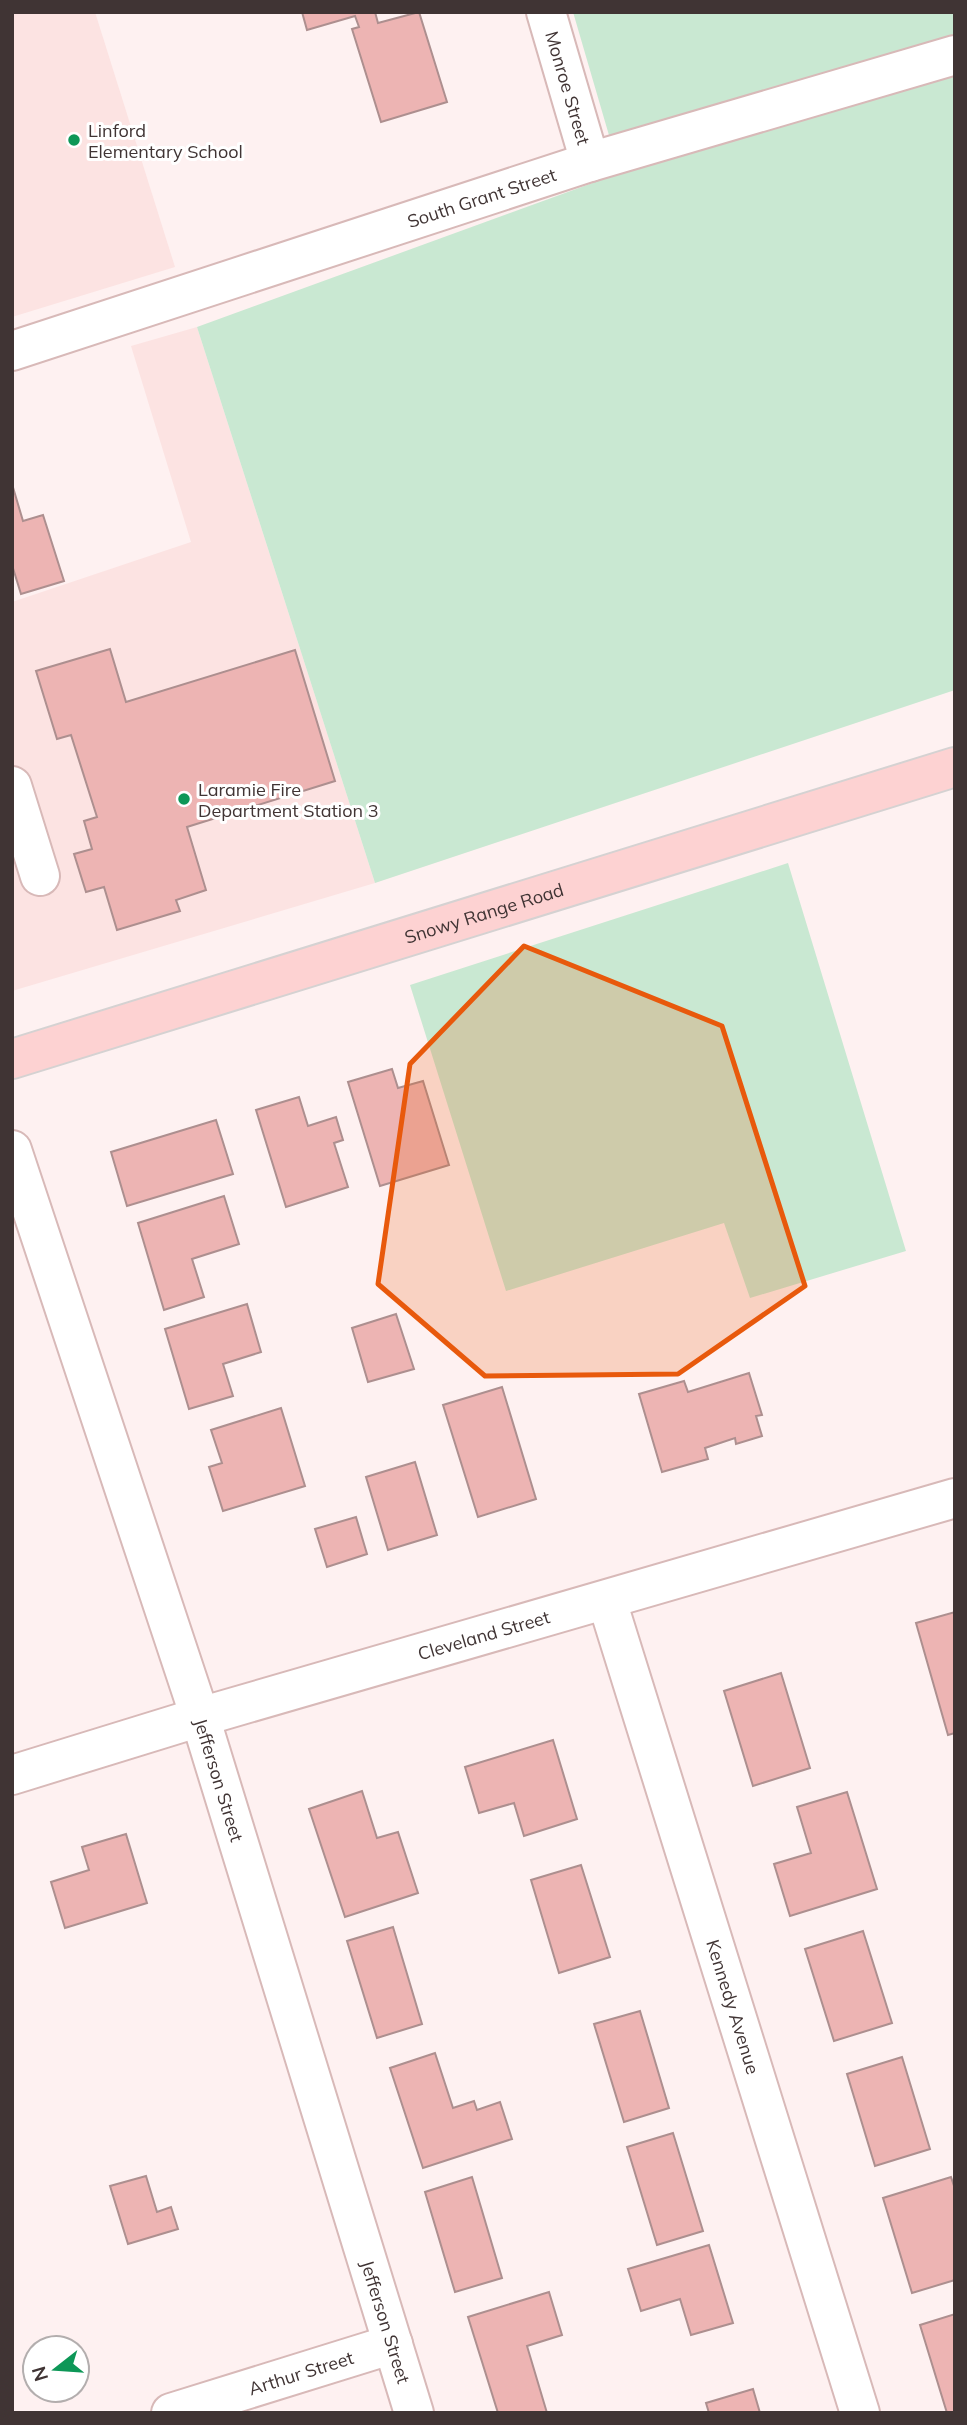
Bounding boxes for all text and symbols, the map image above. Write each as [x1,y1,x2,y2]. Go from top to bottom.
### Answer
street label: Monroe Street [541,28,596,147]
place label: Linford Elementary School [88,119,243,163]
marker: Linford Elementary School [66,132,82,148]
street label: South Grant Street [404,162,559,233]
place label: Laramie Fire Department Station 3 [198,778,378,822]
marker: Laramie Fire Department Station 3 [176,791,192,807]
street label: Snowy Range Road [401,877,566,948]
street label: Cleveland Street [415,1605,552,1665]
street label: Jefferson Street [190,1715,249,1844]
street label: Kennedy Avenue [702,1937,765,2077]
street label: Jefferson Street [356,2257,416,2386]
north arrow [21,2334,91,2404]
street label: Arthur Street [246,2346,356,2400]
text: N [26,2364,53,2384]

